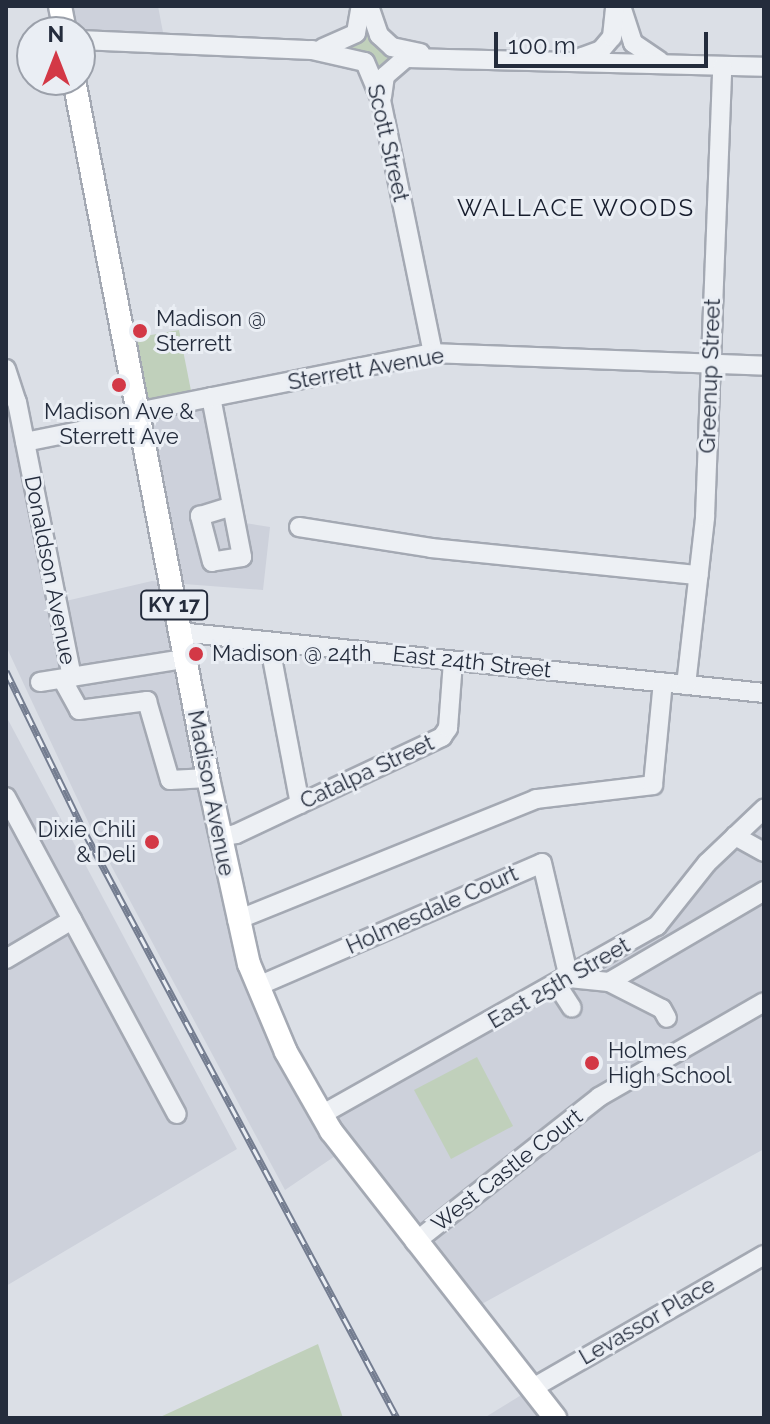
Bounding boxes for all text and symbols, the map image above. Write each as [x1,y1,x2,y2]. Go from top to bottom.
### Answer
north arrow [16,16,96,96]
scale bar [498,16,712,66]
text: N [48,21,64,47]
text: 100 m [508,31,576,60]
street label: Scott Street [362,82,414,204]
district label: WALLACE WOODS [457,194,695,222]
street label: Greenup Street [694,298,726,454]
place label: Madison @ Sterrett [156,305,266,356]
marker: Madison @ Sterrett [131,322,149,340]
street label: Sterrett Avenue [286,342,446,396]
marker: Madison Ave & Sterrett Ave [110,376,128,394]
place label: Madison Ave & Sterrett Ave [44,398,194,450]
street label: Donaldson Avenue [19,473,81,667]
road number: KY 17 [138,589,210,621]
place label: Madison @ 24th [212,641,371,667]
street label: East 24th Street [391,641,553,683]
marker: Madison @ 24th [187,645,205,663]
street label: Madison Avenue [182,708,240,878]
street label: Catalpa Street [296,730,438,814]
place label: Dixie Chili & Deli [38,816,136,868]
marker: Dixie Chili & Deli [143,833,161,851]
street label: Holmesdale Court [342,860,522,960]
street label: East 25th Street [483,932,635,1034]
place label: Holmes High School [608,1037,731,1088]
marker: Holmes High School [583,1054,601,1072]
street label: West Castle Court [426,1103,588,1237]
street label: Levassor Place [574,1271,720,1371]

